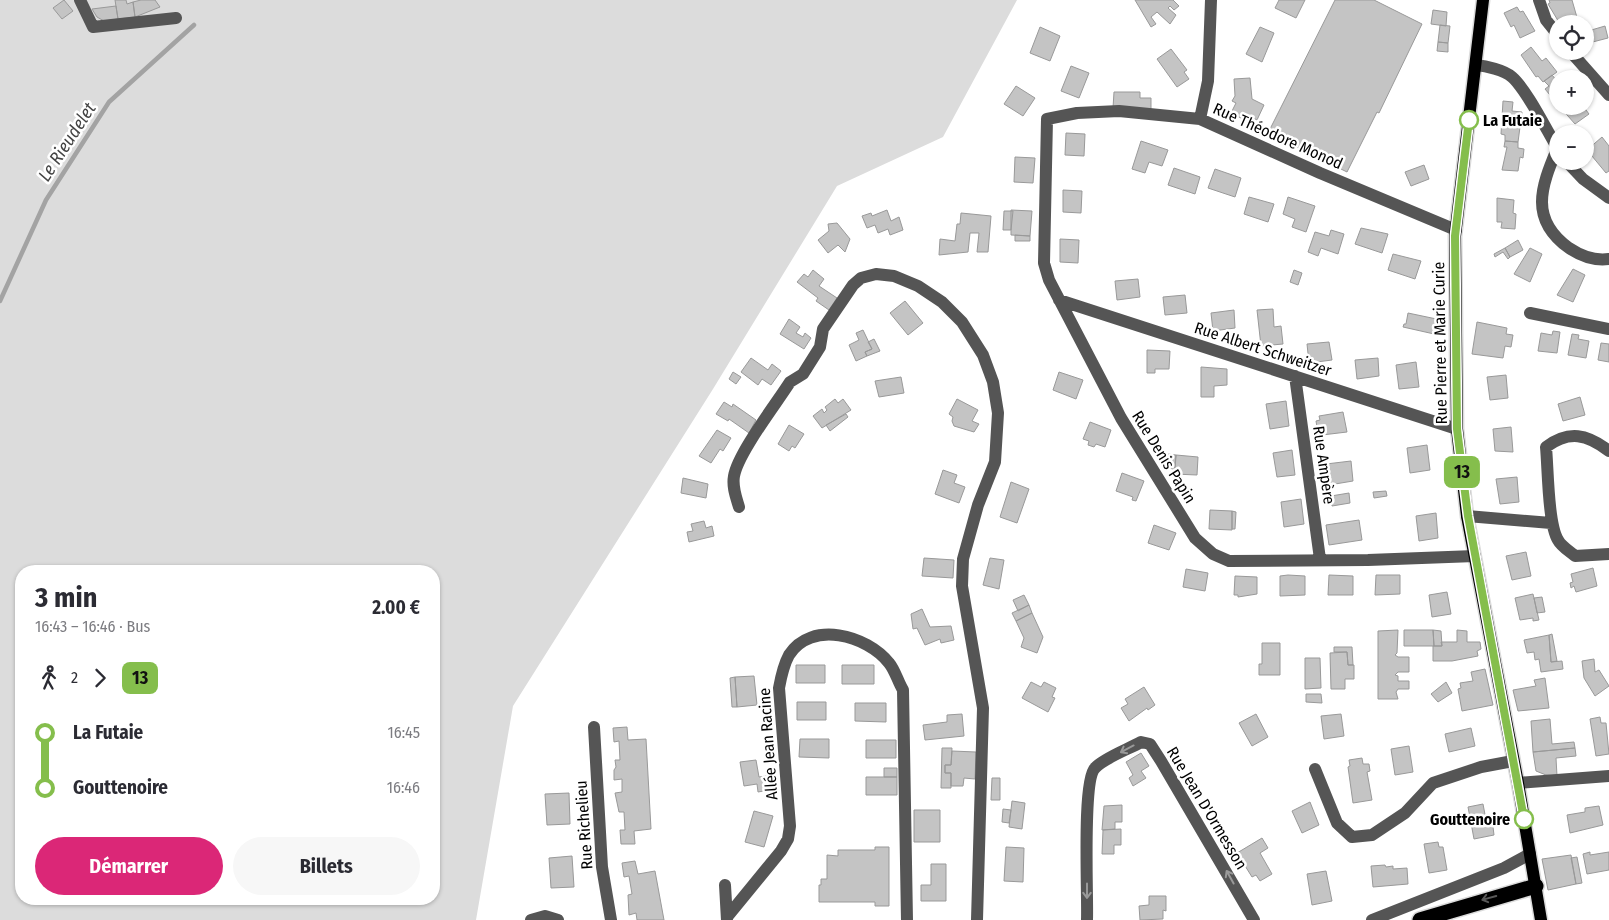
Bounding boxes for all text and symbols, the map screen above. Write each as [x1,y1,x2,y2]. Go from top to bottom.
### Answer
map controls [1549,15,1594,170]
button: locate [1549,15,1594,60]
button: + [1549,70,1594,115]
water label: Le Rieudelet [33,98,101,186]
street label: Rue Théodore Monod [1210,99,1346,173]
marker: La Futaie [1459,110,1479,130]
place label: La Futaie [1483,111,1542,130]
button: − [1549,125,1594,170]
street label: Rue Pierre et Marie Curie [1429,261,1451,424]
street label: Rue Albert Schweitzer [1192,318,1334,380]
street label: Rue Denis Papin [1128,407,1200,507]
street label: Rue Ampère [1309,425,1339,505]
line badge: 13 [1440,456,1484,488]
text: 13 [1454,461,1470,483]
text: 3 min [35,581,97,614]
text: 2.00 € [372,596,420,619]
text: 16:43 – 16:46 · Bus [35,617,150,636]
icon: walk [35,664,63,692]
icon: forward [86,664,114,692]
text: 13 [132,667,148,689]
text: 2 [71,668,78,687]
street label: Allée Jean Racine [755,687,781,801]
text: La Futaie [73,721,143,744]
text: 16:45 [388,723,420,742]
street label: Rue Jean D'Ormesson [1163,743,1251,873]
one-way arrow [1121,745,1135,755]
text: Gouttenoire [73,776,168,799]
text: 16:46 [387,778,420,797]
street label: Rue Richelieu [571,780,597,870]
marker: Gouttenoire [1514,809,1534,829]
place label: Gouttenoire [1430,810,1510,829]
button: Démarrer [35,837,223,895]
button: Billets [233,837,420,895]
one-way arrow [1225,870,1235,885]
one-way arrow [1082,882,1092,899]
one-way arrow [1481,894,1497,904]

